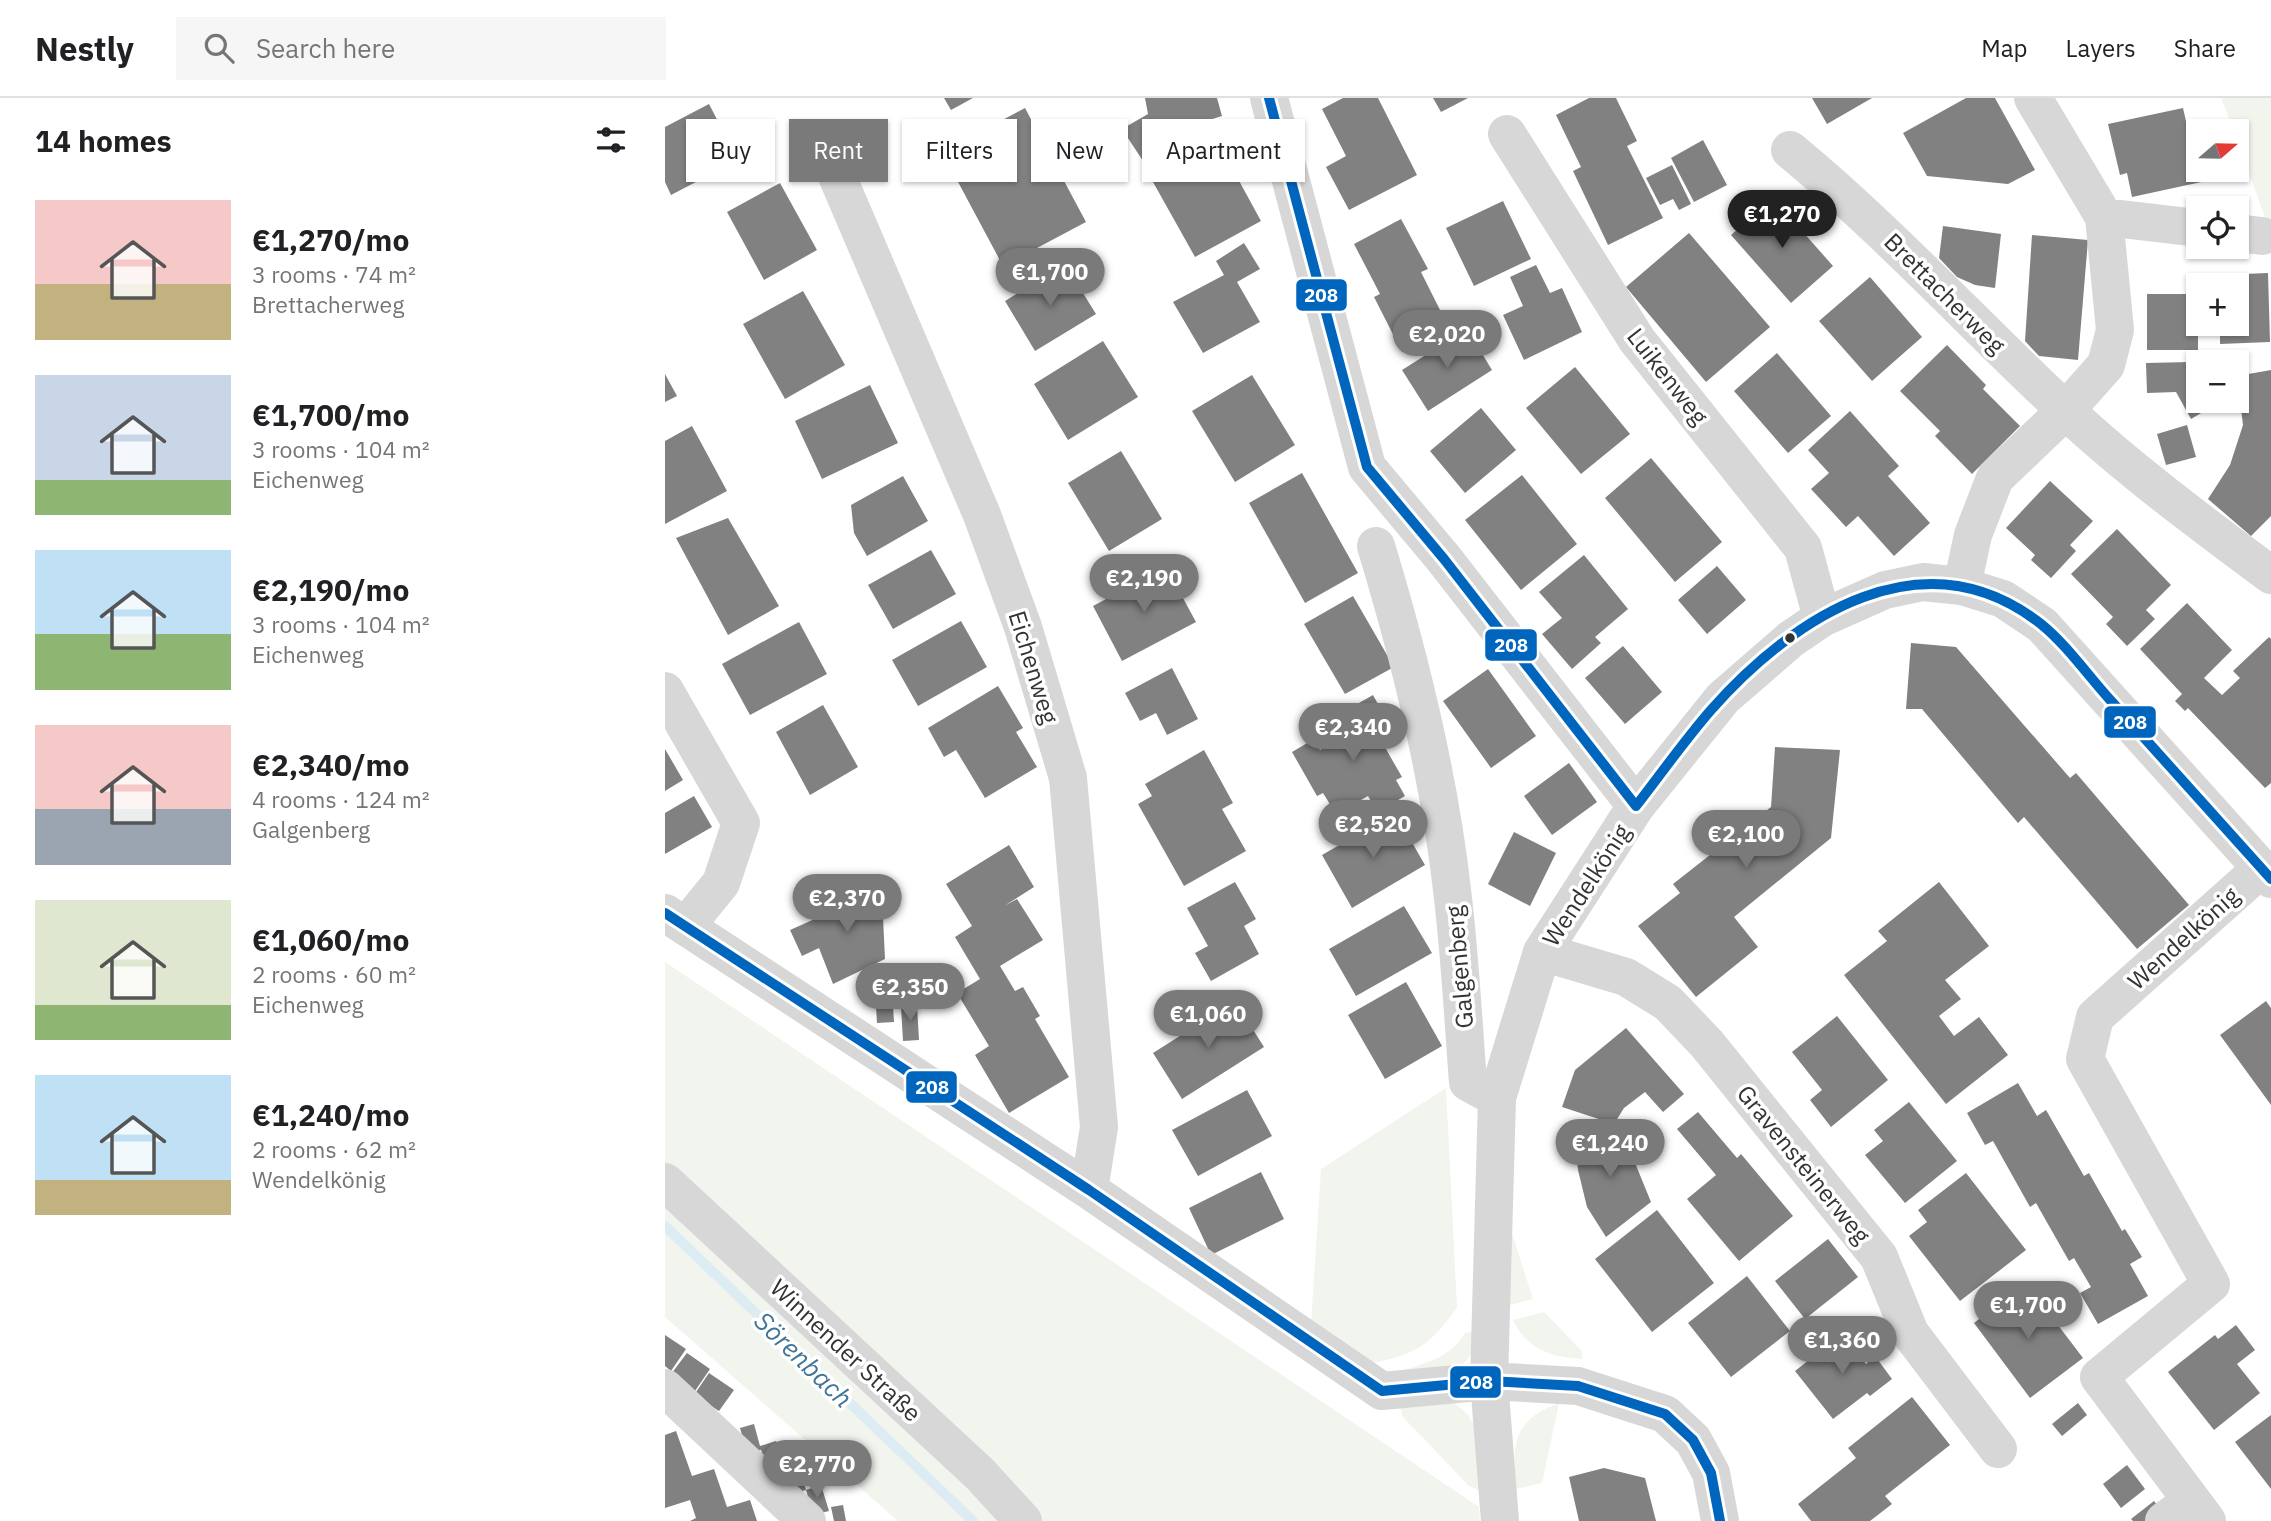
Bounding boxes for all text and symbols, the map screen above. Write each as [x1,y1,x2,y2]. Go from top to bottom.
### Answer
search box [176,17,666,80]
text: Nestly [35,27,134,70]
icon: search [200,29,238,67]
text: Search here [256,31,395,65]
text: Map [1981,32,2028,64]
text: Layers [2066,32,2136,64]
text: Share [2174,32,2236,64]
chip: Buy [686,119,775,182]
chip: Rent [789,119,888,182]
chip: Filters [902,119,1017,182]
chip: New [1031,119,1128,182]
chip: Apartment [1142,119,1305,182]
north arrow [2186,119,2249,182]
map controls [2186,119,2249,413]
text: 14 homes [35,121,172,160]
icon: filters [592,121,630,159]
pin: €1,270 [1725,190,1839,250]
button: locate [2186,196,2249,259]
text: €1,270 [1744,198,1820,228]
text: €1,270/mo [252,220,409,259]
street label: Brettacherweg [1877,225,2013,361]
icon: home [91,228,175,312]
pin: €1,700 [993,248,1107,308]
text: €1,700 [1012,256,1088,286]
text: 3 rooms · 74 m² [252,259,416,289]
button: + [2186,273,2249,336]
line badge: 208 [1295,278,1348,312]
text: 208 [1304,283,1338,307]
text: Brettacherweg [252,289,404,319]
pin: €2,020 [1390,310,1504,370]
text: €2,020 [1409,318,1485,348]
street label: Luikenweg [1620,321,1716,431]
button: − [2186,350,2249,413]
text: €1,700/mo [252,395,409,434]
icon: home [91,403,175,487]
text: 3 rooms · 104 m² [252,434,430,464]
text: Eichenweg [252,464,364,494]
pin: €2,190 [1087,554,1201,614]
text: €2,190 [1106,562,1182,592]
text: €2,190/mo [252,570,409,609]
icon: home [91,578,175,662]
street label: Eichenweg [1002,607,1066,728]
text: 3 rooms · 104 m² [252,609,430,639]
line badge: 208 [1484,628,1538,662]
unlabelled marker [1783,631,1797,645]
text: 208 [1494,633,1528,657]
text: Eichenweg [252,639,364,669]
pin: €2,340 [1296,704,1410,763]
line badge: 208 [2103,705,2157,739]
text: 208 [2113,710,2147,734]
text: €2,340 [1315,711,1391,741]
text: €2,340/mo [252,745,409,784]
icon: home [91,753,175,837]
text: 4 rooms · 124 m² [252,784,430,814]
pin: €2,520 [1316,800,1430,860]
text: €2,520 [1335,808,1411,838]
pin: €2,100 [1689,810,1803,870]
text: Galgenberg [252,814,370,844]
street label: Wendelkönig [1535,818,1638,952]
text: €2,100 [1708,818,1784,848]
pin: €2,370 [790,874,904,934]
street label: Wendelkönig [2120,879,2246,997]
text: €2,370 [809,882,885,912]
street label: Galgenberg [1438,904,1480,1030]
text: €1,060/mo [252,920,409,959]
icon: home [91,928,175,1012]
text: 2 rooms · 60 m² [252,959,416,989]
pin: €2,350 [853,964,967,1023]
text: €2,350 [872,971,948,1001]
text: Eichenweg [252,989,364,1019]
pin: €1,060 [1151,990,1265,1050]
text: €1,060 [1170,998,1246,1028]
line badge: 208 [905,1070,958,1104]
text: 208 [915,1075,949,1099]
street label: Gravensteinerweg [1730,1078,1878,1250]
text: €1,240/mo [252,1095,409,1134]
icon: home [91,1103,175,1187]
pin: €1,240 [1553,1119,1667,1179]
text: €1,240 [1572,1127,1648,1157]
text: 2 rooms · 62 m² [252,1134,416,1164]
text: Wendelkönig [252,1164,386,1194]
street label: Winnender Straße [764,1272,928,1428]
pin: €1,700 [1971,1282,2085,1341]
text: €1,700 [1990,1289,2066,1319]
water label: Sörenbach [748,1304,860,1414]
pin: €1,360 [1785,1316,1899,1376]
text: €1,360 [1804,1324,1880,1354]
line badge: 208 [1449,1365,1502,1399]
text: 208 [1459,1370,1493,1394]
pin: €2,770 [760,1440,874,1500]
text: €2,770 [779,1448,855,1478]

